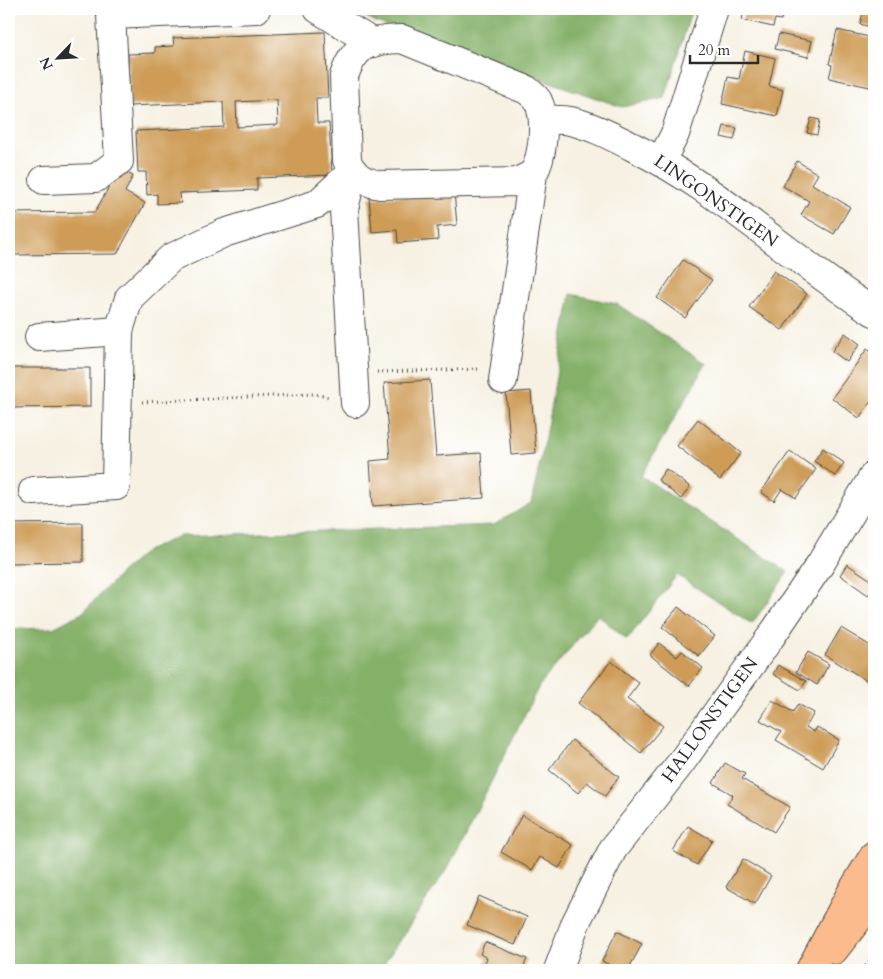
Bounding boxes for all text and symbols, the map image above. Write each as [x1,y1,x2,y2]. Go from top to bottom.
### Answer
north arrow [32,32,82,82]
scale bar [690,32,758,64]
text: 20 m [698,40,730,60]
text: N [35,54,58,73]
street label: LINGONSTIGEN [649,149,784,254]
street label: HALLONSTIGEN [656,652,764,788]

